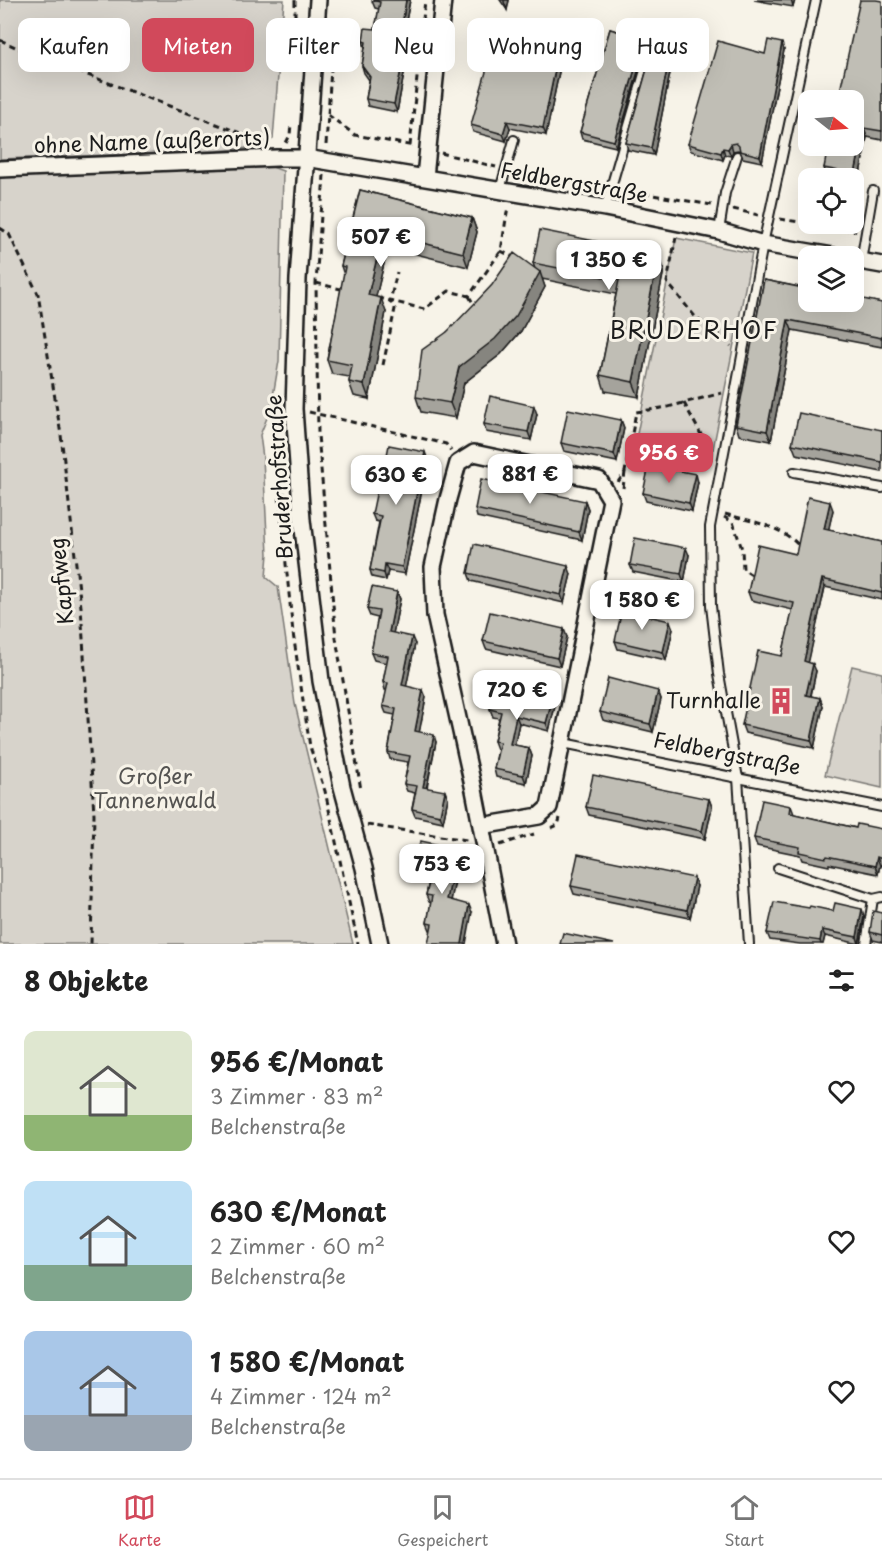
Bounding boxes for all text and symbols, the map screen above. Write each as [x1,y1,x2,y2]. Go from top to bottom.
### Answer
chip: Kaufen [18,18,130,72]
chip: Mieten [142,18,254,72]
chip: Filter [266,18,360,72]
chip: Neu [372,18,455,72]
chip: Wohnung [467,18,604,72]
chip: Haus [616,18,709,72]
north arrow [798,90,864,156]
map controls [798,90,864,312]
street label: ohne Name (außerorts) [33,120,271,160]
street label: Feldbergstraße [498,152,651,210]
button: locate [798,168,864,234]
pin: 507 € [339,217,423,268]
text: 507 € [351,221,411,251]
pin: 1 350 € [554,240,664,291]
text: 1 350 € [570,244,648,274]
button: layers [798,246,864,312]
district label: BRUDERHOF [610,311,778,347]
street label: Bruderhofstraße [256,394,300,561]
pin: 956 € [627,433,711,484]
text: 956 € [639,437,699,467]
pin: 881 € [488,454,572,505]
pin: 630 € [354,455,438,506]
text: 881 € [502,458,558,488]
text: 630 € [365,459,427,489]
street label: Kapfweg [40,536,80,626]
pin: 1 580 € [587,580,697,631]
text: 1 580 € [604,584,680,614]
pin: 720 € [475,670,559,721]
text: 720 € [487,674,547,704]
place label: Turnhalle [666,683,761,715]
building icon: Turnhalle [766,686,796,716]
street label: Feldbergstraße [651,722,804,782]
park label: Großer Tannenwald [94,759,217,815]
pin: 753 € [400,844,484,895]
text: 753 € [413,848,471,878]
text: 8 Objekte [24,961,148,1000]
icon: filters [825,964,858,997]
text: 956 €/Monat [210,1042,383,1081]
icon: home [72,1055,144,1127]
icon: heart [825,1075,858,1108]
text: 3 Zimmer · 83 m² [210,1081,383,1111]
text: Belchenstraße [210,1111,346,1141]
text: 630 €/Monat [210,1192,387,1231]
icon: home [72,1205,144,1277]
icon: heart [825,1225,858,1258]
text: 2 Zimmer · 60 m² [210,1231,385,1261]
text: Belchenstraße [210,1261,346,1291]
text: 1 580 €/Monat [210,1342,404,1381]
icon: home [72,1355,144,1427]
icon: heart [825,1375,858,1408]
text: 4 Zimmer · 124 m² [210,1381,392,1411]
text: Belchenstraße [210,1411,346,1441]
tab: Karte [118,1491,161,1551]
tab: Gespeichert [397,1491,488,1551]
tab: Start [724,1491,764,1551]

